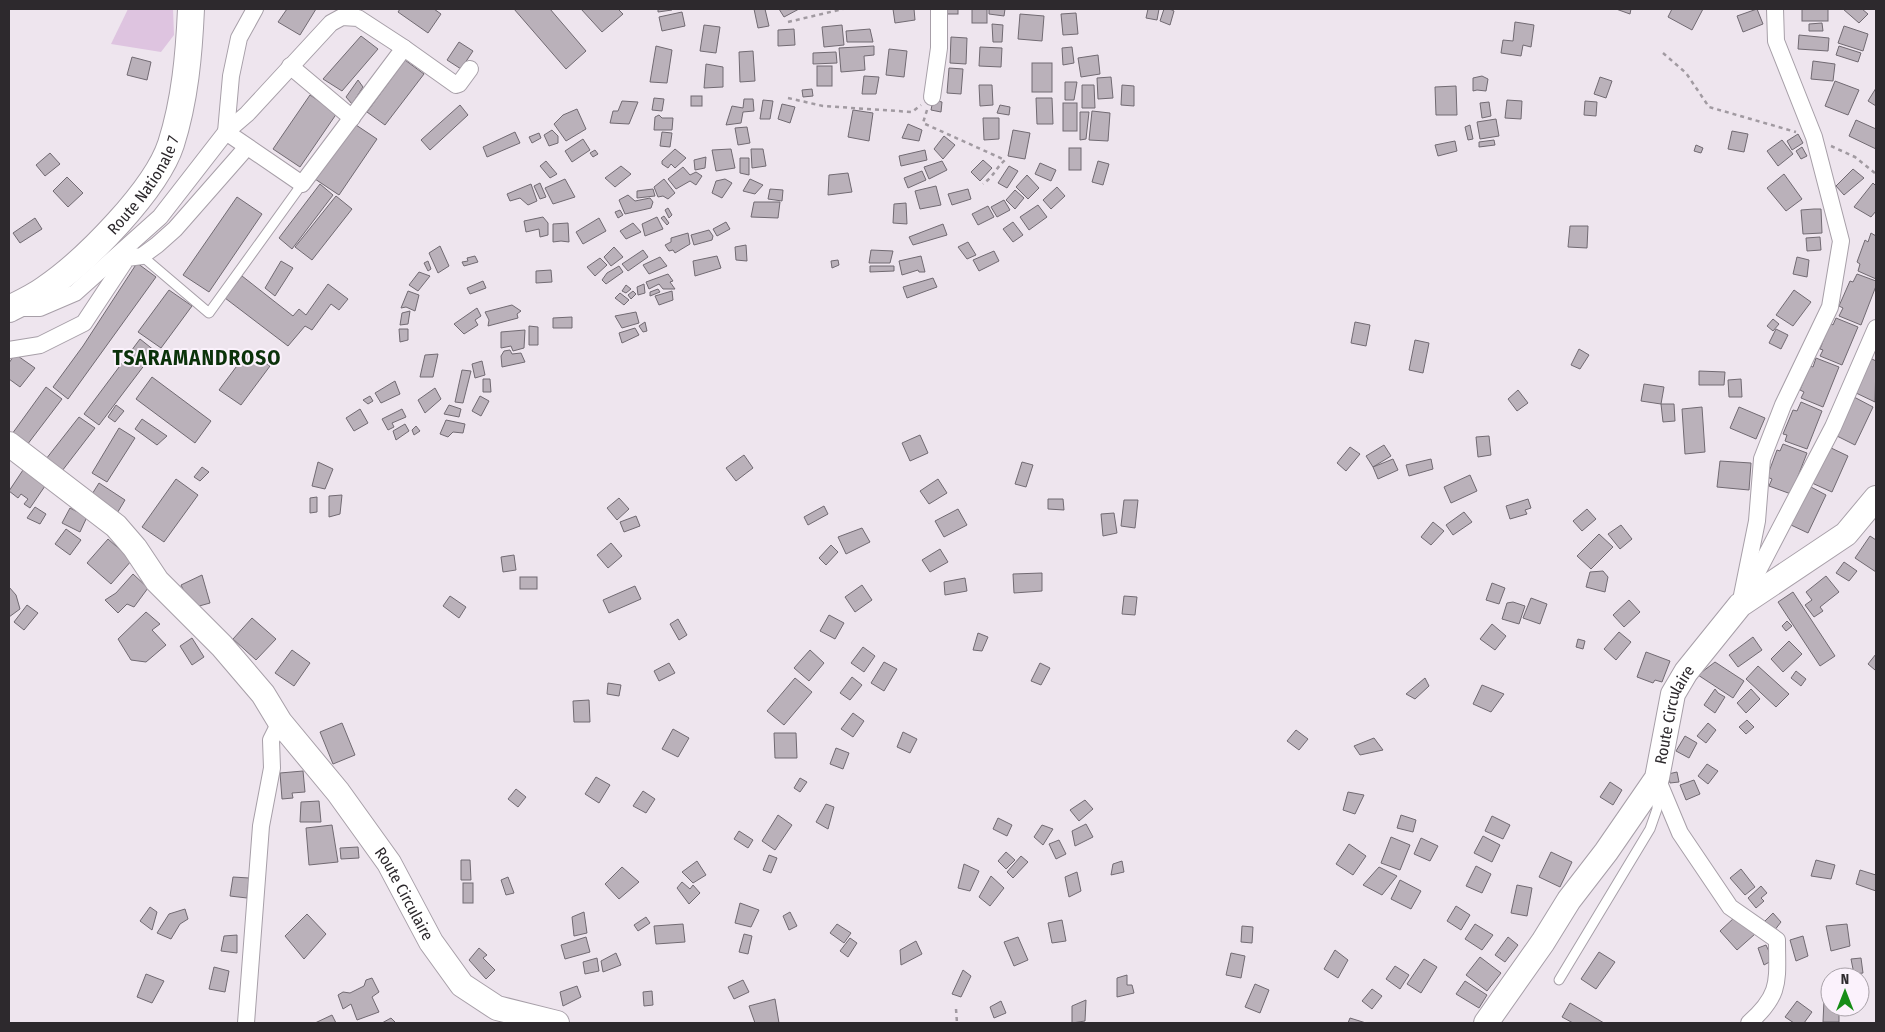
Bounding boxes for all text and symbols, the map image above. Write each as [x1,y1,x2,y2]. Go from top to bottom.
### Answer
street label: Route Nationale 7 [103,133,183,238]
district label: TSARAMANDROSO [113,345,281,371]
street label: Route Circulaire [1651,661,1698,766]
street label: Route Circulaire [371,844,437,944]
north arrow [1820,967,1870,1017]
text: N [1841,971,1849,988]

